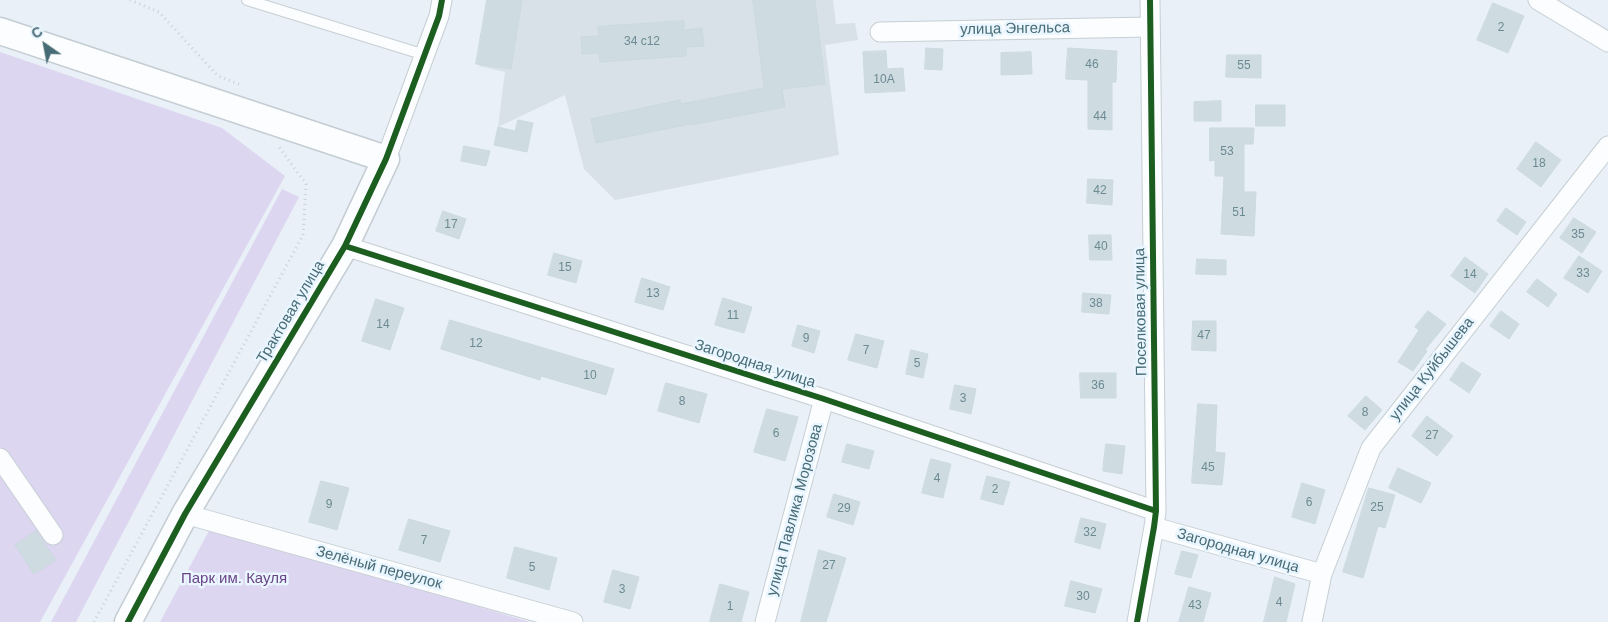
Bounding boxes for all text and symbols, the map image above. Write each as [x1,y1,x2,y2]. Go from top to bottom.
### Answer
street label: улица Энгельса [960,19,1070,39]
north arrow [20,20,70,70]
house number: 2 [1498,21,1504,35]
text: С [28,23,45,42]
house number: 34 с12 [624,35,660,49]
house number: 46 [1085,58,1099,72]
house number: 55 [1237,59,1251,73]
house number: 10А [873,73,895,87]
house number: 44 [1093,110,1107,124]
house number: 53 [1220,145,1234,159]
house number: 18 [1532,157,1546,171]
house number: 42 [1093,184,1107,198]
house number: 51 [1232,206,1246,220]
house number: 17 [444,218,458,232]
house number: 35 [1571,228,1585,242]
house number: 40 [1094,240,1108,254]
street label: Поселковая улица [1131,248,1151,376]
street label: Трактовая улица [253,257,329,367]
house number: 15 [558,261,572,275]
house number: 33 [1576,267,1590,281]
house number: 14 [1463,268,1477,282]
house number: 13 [646,287,660,301]
house number: 38 [1089,297,1103,311]
house number: 11 [727,309,739,323]
street label: улица Куйбышева [1386,314,1478,424]
house number: 14 [376,318,390,332]
house number: 47 [1197,329,1211,343]
house number: 9 [803,332,809,346]
street label: Загородная улица [692,336,818,392]
house number: 12 [469,337,483,351]
house number: 7 [863,344,869,358]
house number: 5 [914,357,920,371]
house number: 10 [583,369,597,383]
house number: 36 [1091,379,1105,393]
house number: 3 [960,392,966,406]
house number: 8 [679,395,685,409]
house number: 8 [1362,406,1368,420]
street label: улица Павлика Морозова [763,422,827,598]
house number: 6 [773,427,779,441]
house number: 27 [1425,429,1439,443]
house number: 45 [1201,461,1215,475]
house number: 4 [934,472,940,486]
house number: 2 [992,483,998,497]
house number: 6 [1306,496,1312,510]
house number: 9 [326,498,332,512]
house number: 25 [1370,501,1384,515]
house number: 29 [837,502,851,516]
street label: Загородная улица [1175,525,1301,577]
house number: 32 [1083,526,1097,540]
house number: 7 [421,534,427,548]
street label: Зелёный переулок [314,543,444,593]
house number: 27 [822,559,836,573]
house number: 5 [529,561,535,575]
park label: Парк им. Кауля [181,570,287,588]
house number: 3 [619,583,625,597]
house number: 30 [1076,590,1090,604]
house number: 4 [1276,596,1282,610]
house number: 43 [1188,599,1202,613]
house number: 1 [727,600,733,614]

